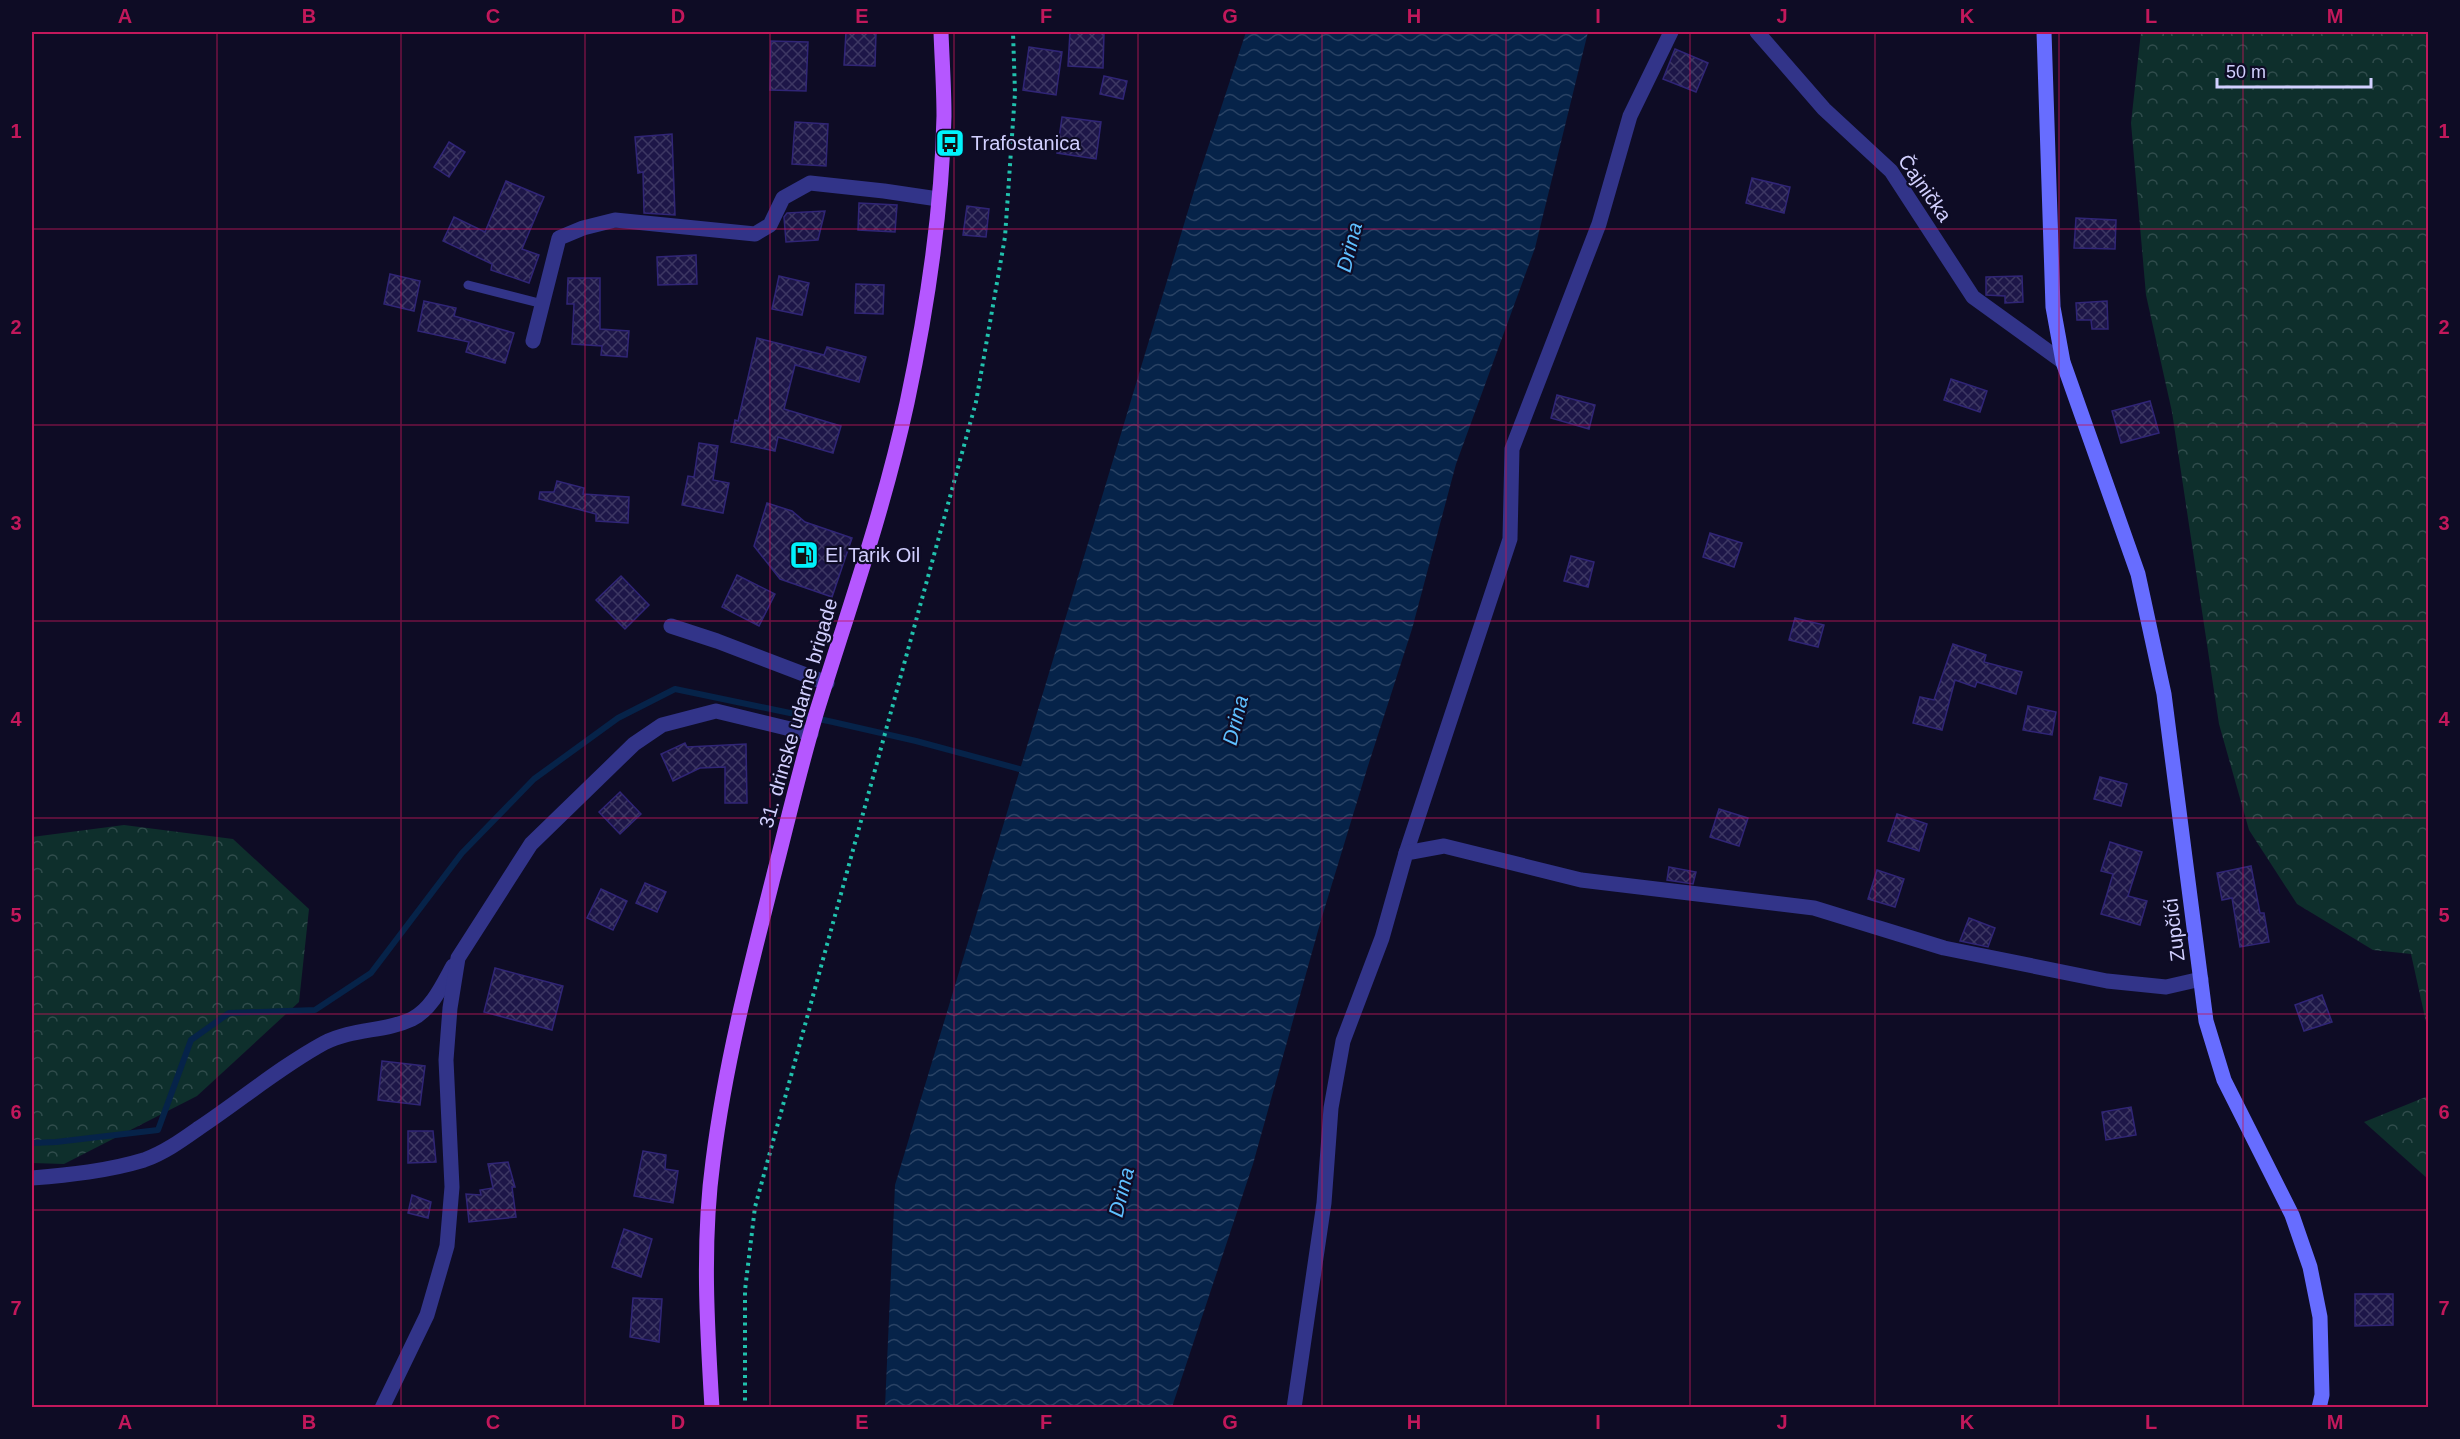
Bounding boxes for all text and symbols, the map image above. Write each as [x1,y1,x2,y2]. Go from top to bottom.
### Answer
text: A [118,5,132,27]
text: B [302,5,316,27]
text: C [486,5,500,27]
text: D [671,5,685,27]
text: E [855,5,869,27]
text: F [1040,5,1052,27]
text: G [1222,5,1238,27]
text: H [1407,5,1421,27]
text: I [1595,5,1601,27]
text: J [1776,5,1788,27]
text: K [1960,5,1975,27]
text: L [2145,5,2157,27]
text: M [2327,5,2343,27]
scale bar [2217,51,2372,89]
text: 50 m [2226,62,2266,82]
text: 1 [10,120,22,142]
text: 1 [2438,120,2450,142]
bus stop icon: Trafostanica [934,127,966,159]
place label: Trafostanica [971,132,1081,154]
street label: Čajnička [1894,150,1957,226]
water label: Drina [1332,220,1366,274]
text: 2 [10,316,22,338]
text: 2 [2438,316,2450,338]
text: 3 [10,512,22,534]
text: 3 [2438,512,2450,534]
fuel station icon: El Tarik Oil [788,539,820,571]
place label: El Tarik Oil [825,544,920,566]
street label: 31. drinske udarne brigade [755,596,841,830]
water label: Drina [1218,693,1252,747]
text: 4 [10,708,22,730]
text: 4 [2438,708,2450,730]
street label: Zupčići [2159,897,2189,963]
text: 5 [10,904,22,926]
text: 5 [2438,904,2450,926]
text: 6 [10,1101,22,1123]
text: 6 [2438,1101,2450,1123]
water label: Drina [1104,1165,1138,1219]
text: 7 [10,1297,22,1319]
text: 7 [2438,1297,2450,1319]
text: A [118,1411,132,1433]
text: B [302,1411,316,1433]
text: C [486,1411,500,1433]
text: D [671,1411,685,1433]
text: E [855,1411,869,1433]
text: F [1040,1411,1052,1433]
text: G [1222,1411,1238,1433]
text: H [1407,1411,1421,1433]
text: I [1595,1411,1601,1433]
text: J [1776,1411,1788,1433]
text: K [1960,1411,1975,1433]
text: L [2145,1411,2157,1433]
text: M [2327,1411,2343,1433]

